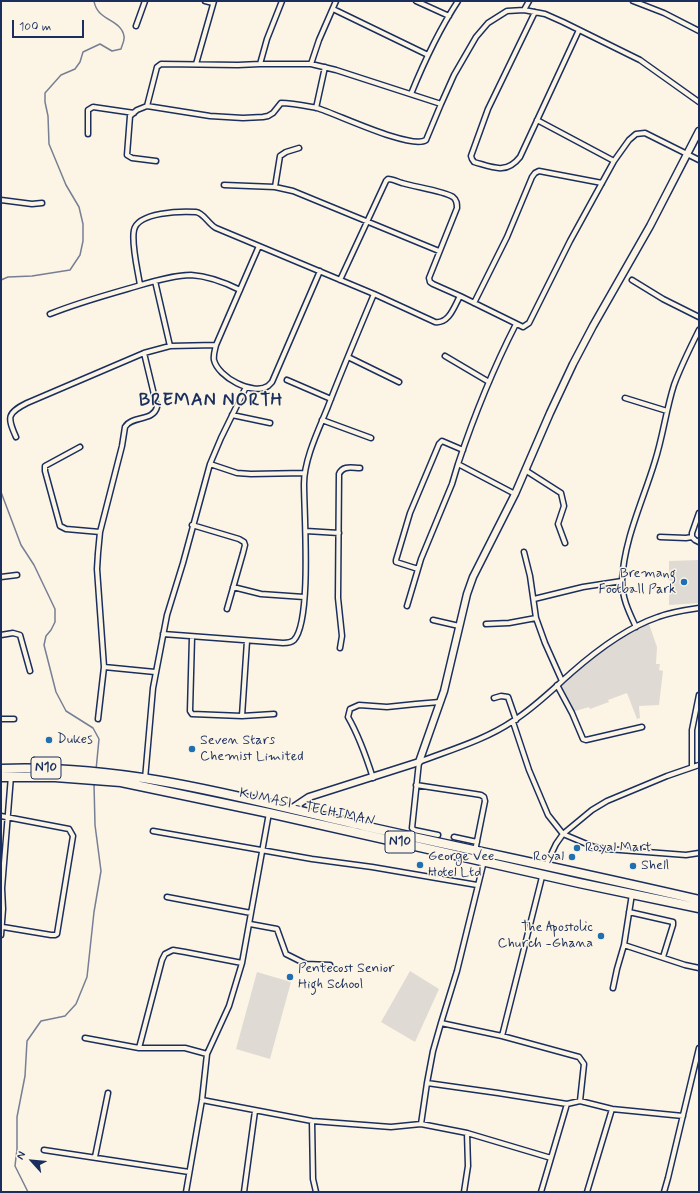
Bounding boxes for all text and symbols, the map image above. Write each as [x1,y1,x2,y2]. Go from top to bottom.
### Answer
scale bar [14,12,86,38]
text: 100 m [19,19,51,35]
district label: BREMAN NORTH [139,390,283,412]
place label: Bremang Football Park [599,566,676,598]
marker: Bremang Football Park [679,577,689,587]
place label: Dukes [57,732,93,748]
place label: Seven Stars Chemist Limited [200,733,304,766]
marker: Dukes [44,735,54,745]
marker: Seven Stars Chemist Limited [187,744,197,754]
road number: N10 [31,757,61,779]
street label: KUMASI - TECHIMAN [238,785,376,831]
road number: N10 [385,831,415,853]
place label: Royal Mart [585,840,652,856]
marker: Royal Mart [572,843,582,853]
place label: George Vee Hotel Ltd [428,849,494,882]
place label: Royal [533,849,564,865]
marker: Royal [567,852,577,862]
place label: Shell [641,858,669,874]
marker: George Vee Hotel Ltd [415,860,425,870]
marker: Shell [628,861,638,871]
place label: The Apostolic Church -Ghana [498,920,593,952]
marker: The Apostolic Church -Ghana [596,931,606,941]
place label: Pentecost Senior High School [298,961,395,994]
marker: Pentecost Senior High School [285,972,295,982]
north arrow [12,1141,52,1181]
text: N [13,1149,29,1162]

